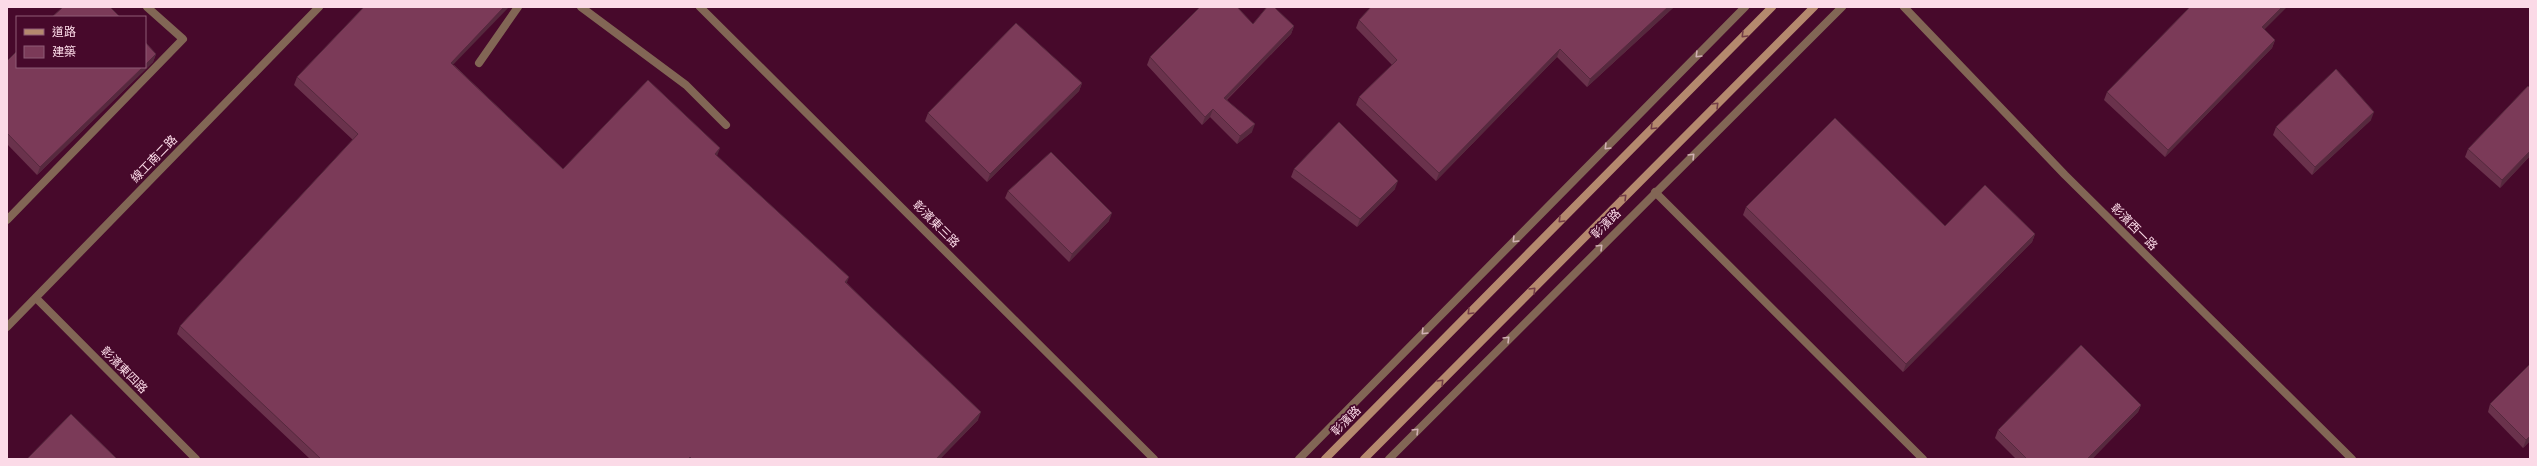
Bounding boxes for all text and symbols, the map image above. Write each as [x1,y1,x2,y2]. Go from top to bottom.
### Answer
legend [16,16,146,68]
text: 道路 [52,24,76,39]
one-way arrow [1741,30,1749,38]
text: 建築 [52,44,76,59]
one-way arrow [1695,50,1703,58]
one-way arrow [1711,102,1719,110]
one-way arrow [1650,122,1658,130]
street label: 線工南二路 [127,132,180,185]
one-way arrow [1604,142,1612,150]
one-way arrow [1687,153,1695,161]
one-way arrow [1619,194,1627,202]
street label: 彰濱東三路 [910,197,963,250]
street label: 彰濱西一路 [2108,200,2161,253]
street label: 彰濱路 [1588,206,1624,242]
one-way arrow [1559,215,1566,223]
one-way arrow [1512,235,1520,243]
one-way arrow [1595,244,1603,252]
one-way arrow [1528,287,1535,295]
one-way arrow [1467,307,1475,315]
one-way arrow [1421,327,1429,335]
one-way arrow [1502,336,1510,344]
street label: 彰濱東四路 [98,343,151,396]
one-way arrow [1436,379,1444,387]
street label: 彰濱路 [1328,403,1364,439]
one-way arrow [1411,428,1419,436]

